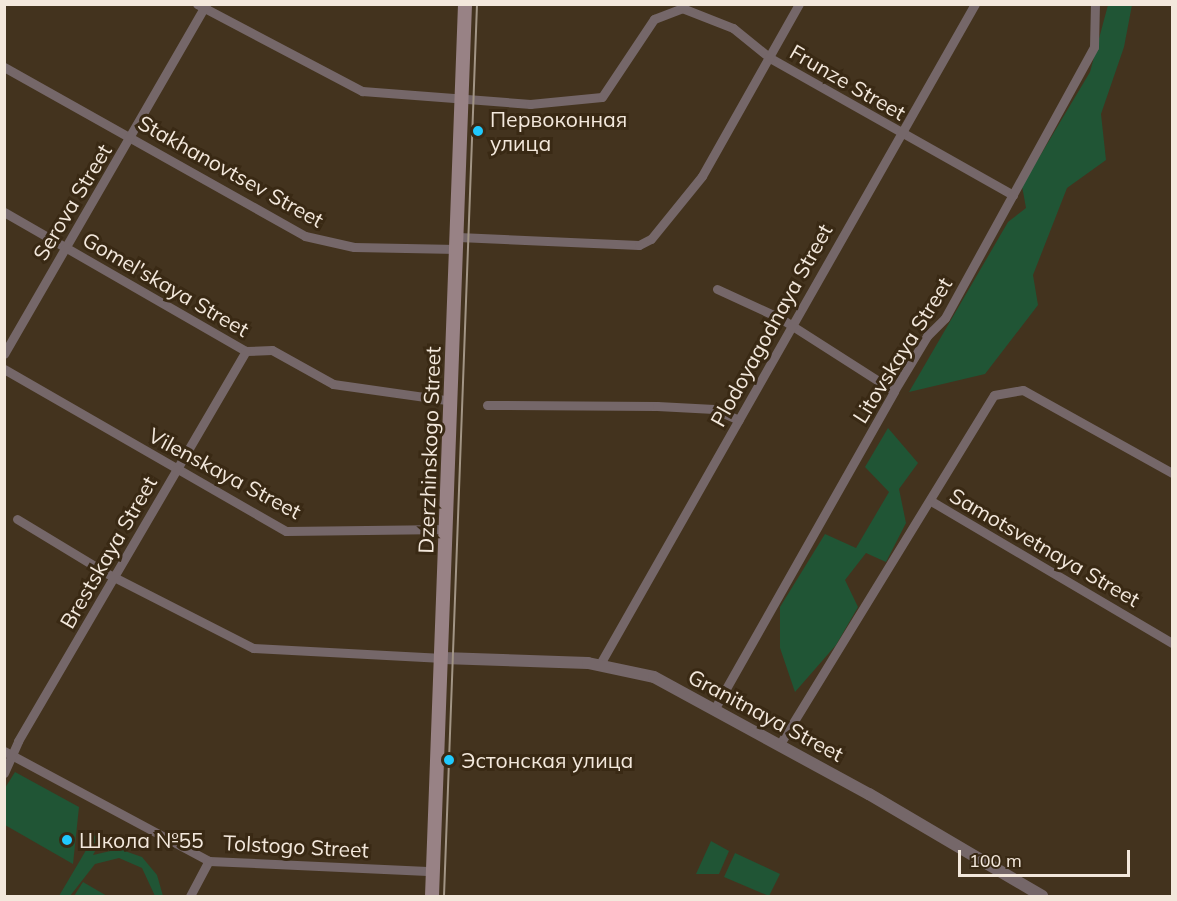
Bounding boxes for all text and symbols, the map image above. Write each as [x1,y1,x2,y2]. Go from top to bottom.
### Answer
street label: Frunze Street [786,39,910,125]
place label: Первоконная улица [490,106,627,156]
street label: Stakhanovtsev Street [134,110,328,232]
marker: Первоконная улица [471,124,485,138]
street label: Serova Street [27,139,117,265]
street label: Plodoyagodnaya Street [705,219,837,431]
street label: Gomel'skaya Street [78,226,254,342]
street label: Litovskaya Street [847,272,957,428]
street label: Dzerzhinskogo Street [413,346,445,554]
street label: Vilenskaya Street [144,422,306,524]
street label: Brestskaya Street [54,471,162,633]
street label: Samotsvetnaya Street [946,482,1144,612]
street label: Granitnaya Street [684,663,848,767]
place label: Эстонская улица [461,747,633,773]
marker: Эстонская улица [442,753,456,767]
place label: Школа №55 [79,827,204,853]
street label: Tolstogo Street [223,830,369,862]
marker: Школа №55 [60,833,74,847]
scale bar [961,838,1134,876]
text: 100 m [969,849,1022,872]

